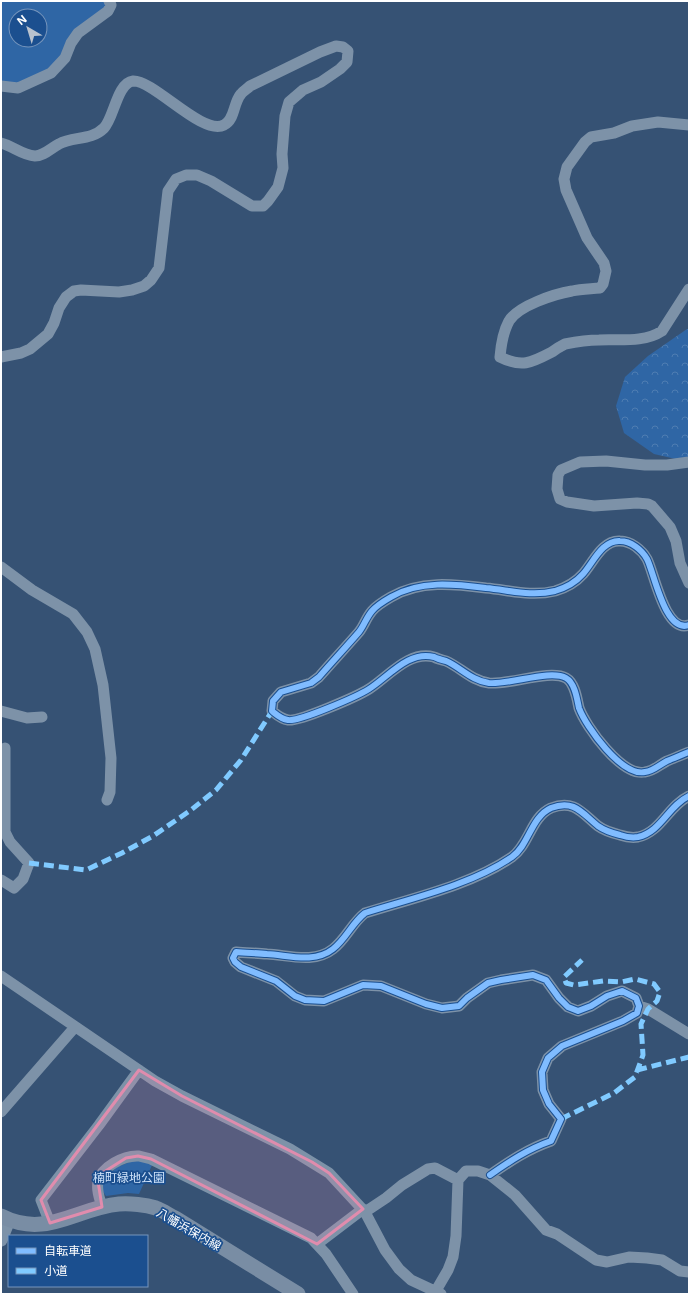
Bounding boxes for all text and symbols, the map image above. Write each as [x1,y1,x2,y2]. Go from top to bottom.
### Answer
north arrow [8,8,48,48]
text: N [14,12,29,28]
park label: 楠町緑地公園 [93,1170,165,1185]
street label: 八幡浜保内線 [154,1205,224,1253]
legend [8,1235,148,1287]
text: 自転車道 [44,1243,92,1258]
text: 小道 [44,1263,68,1278]

